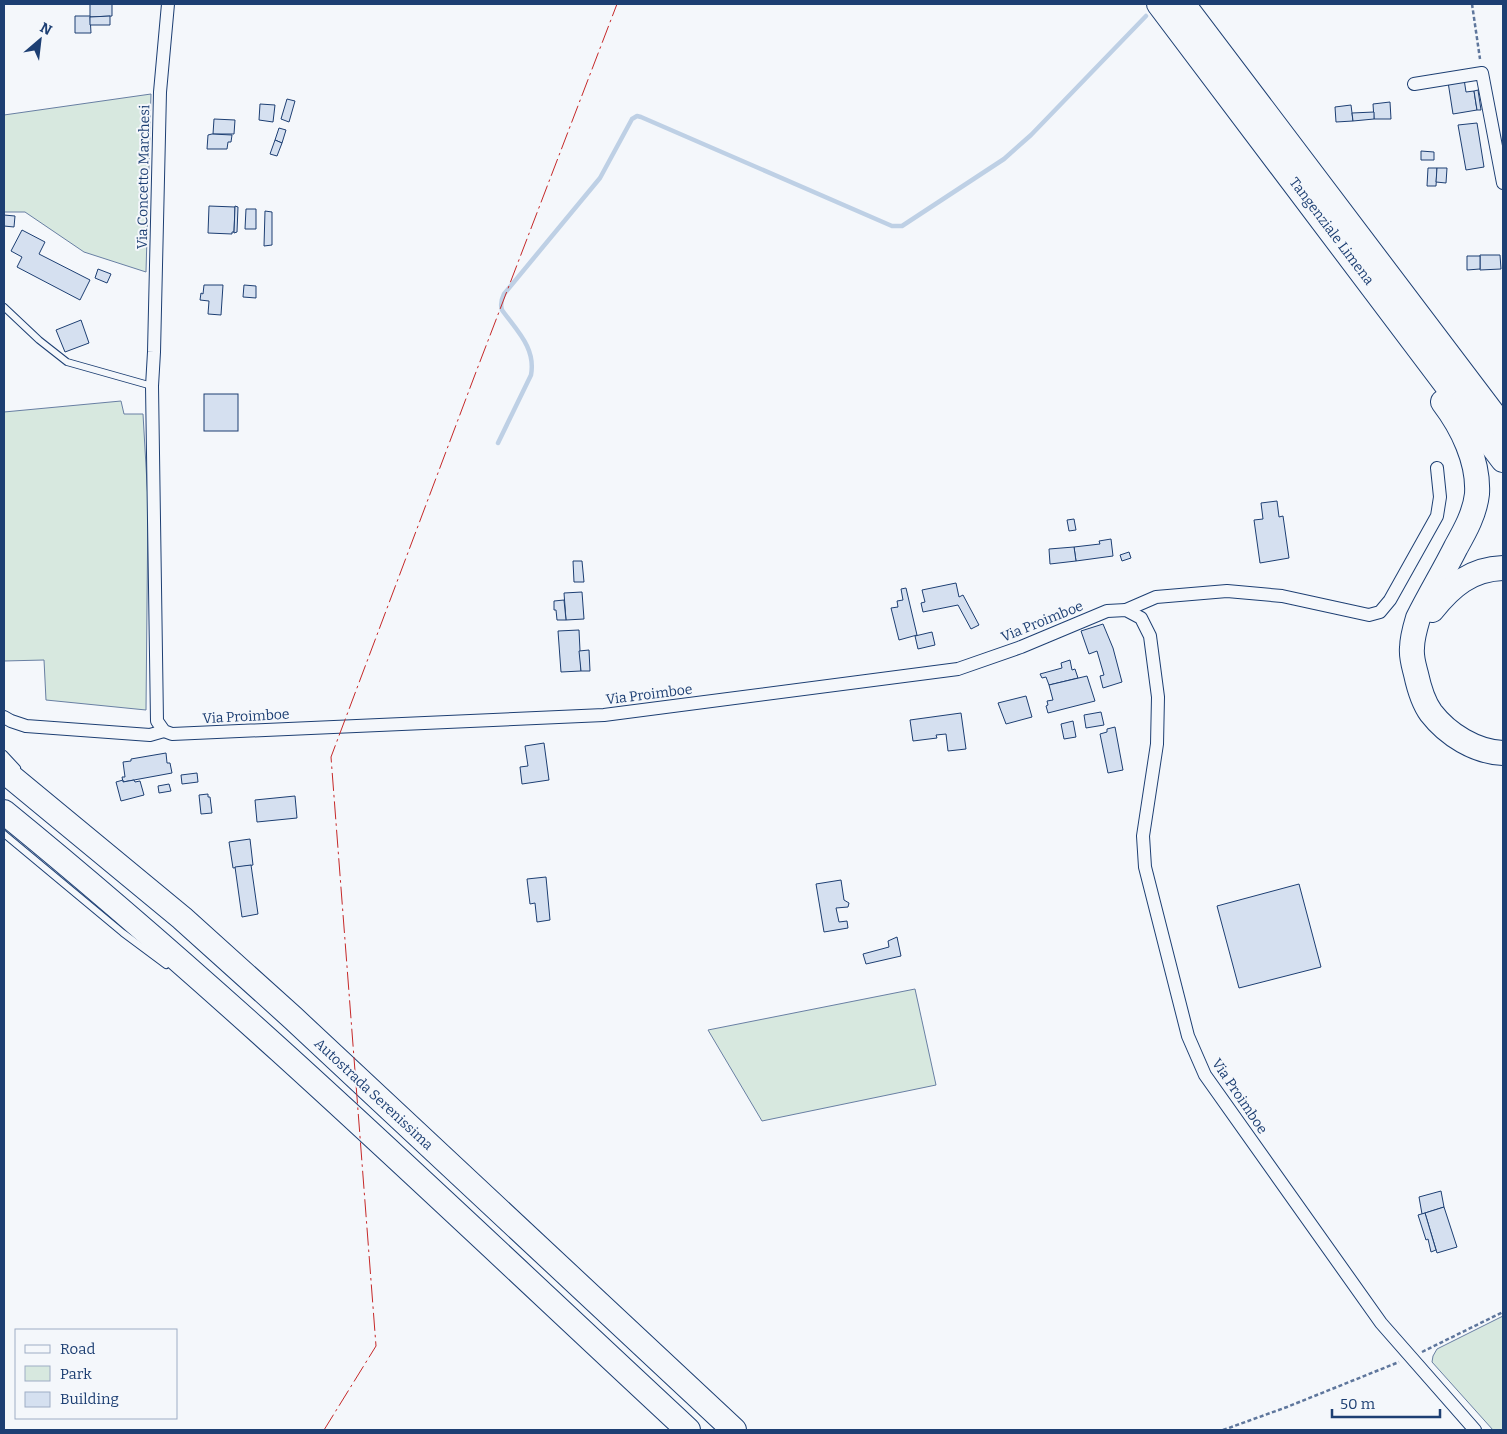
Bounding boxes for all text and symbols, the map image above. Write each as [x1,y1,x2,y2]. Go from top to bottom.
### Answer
north arrow [15,15,65,65]
text: N [37,19,55,39]
street label: Via Concetto Marchesi [134,105,153,249]
street label: Tangenziale Limena [1286,174,1378,289]
street label: Via Proimboe [999,597,1086,646]
street label: Via Proimboe [605,681,693,708]
street label: Via Proimboe [202,706,290,727]
street label: Autostrada Serenissima [311,1035,437,1154]
street label: Via Proimboe [1208,1055,1271,1137]
legend [15,1329,178,1419]
text: Road [60,1340,95,1358]
text: Park [60,1365,92,1383]
scale bar [1332,1386,1440,1418]
text: Building [60,1390,119,1408]
text: 50 m [1340,1395,1376,1413]

